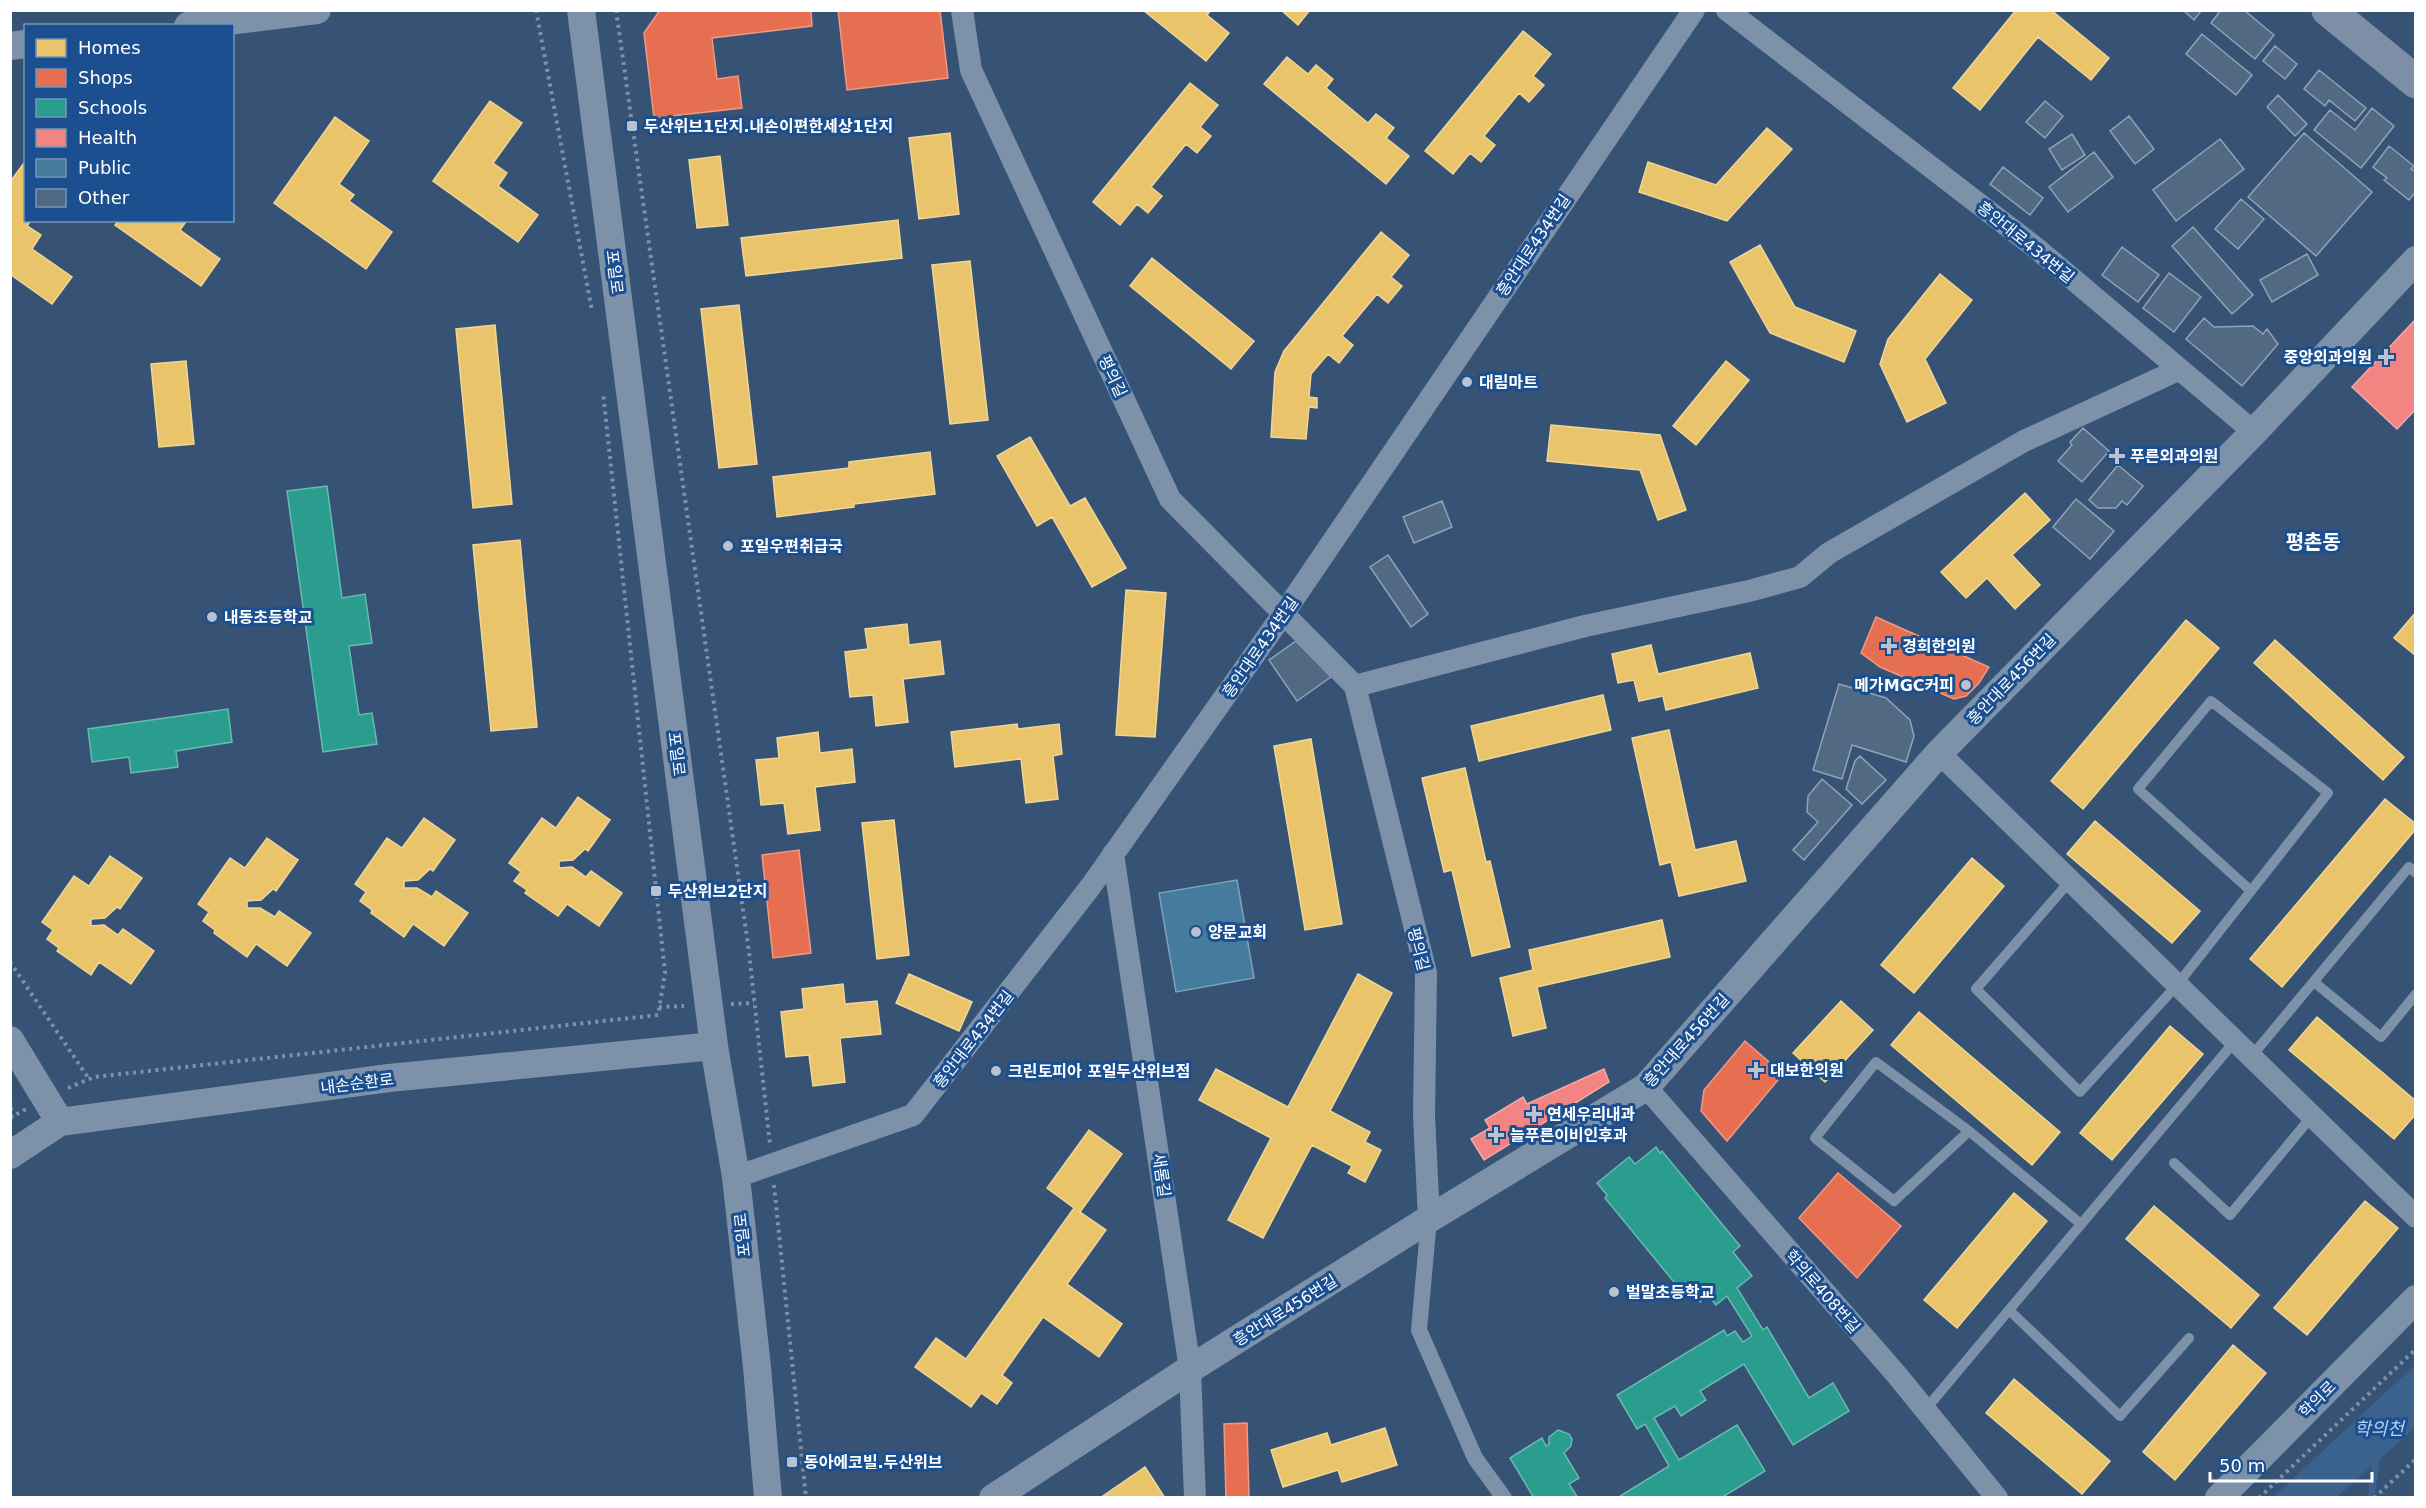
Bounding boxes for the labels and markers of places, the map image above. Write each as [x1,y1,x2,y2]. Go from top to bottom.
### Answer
place label: 두산위브1단지.내손이편한세상1단지 [644,117,893,136]
marker: 두산위브1단지.내손이편한세상1단지 [625,119,639,133]
place label: 중앙외과의원 [2284,348,2372,367]
marker: 중앙외과의원 [2377,348,2395,366]
place label: 대림마트 [1479,373,1538,392]
marker: 대림마트 [1460,375,1474,389]
marker: 푸른외과의원 [2108,447,2126,465]
place label: 푸른외과의원 [2130,447,2218,466]
place label: 포일우편취급국 [740,537,843,556]
marker: 포일우편취급국 [721,539,735,553]
place label: 내동초등학교 [224,608,313,627]
marker: 내동초등학교 [205,610,219,624]
marker: 경희한의원 [1880,637,1898,655]
place label: 경희한의원 [1902,637,1976,656]
place label: 메가MGC커피 [1854,676,1954,695]
marker: 메가MGC커피 [1959,678,1973,692]
place label: 두산위브2단지 [668,882,767,901]
marker: 두산위브2단지 [649,884,663,898]
place label: 양문교회 [1208,923,1267,942]
marker: 양문교회 [1189,925,1203,939]
marker: 대보한의원 [1747,1061,1765,1079]
place label: 대보한의원 [1770,1061,1844,1080]
place label: 크린토피아 포일두산위브점 [1008,1062,1190,1081]
marker: 크린토피아 포일두산위브점 [989,1064,1003,1078]
marker: 연세우리내과 [1525,1105,1543,1123]
place label: 연세우리내과 [1547,1105,1635,1124]
marker: 늘푸른이비인후과 [1487,1126,1505,1144]
place label: 늘푸른이비인후과 [1510,1126,1628,1145]
place label: 벌말초등학교 [1626,1283,1715,1302]
marker: 벌말초등학교 [1607,1285,1621,1299]
place label: 동아에코빌.두산위브 [804,1453,943,1472]
marker: 동아에코빌.두산위브 [785,1455,799,1469]

